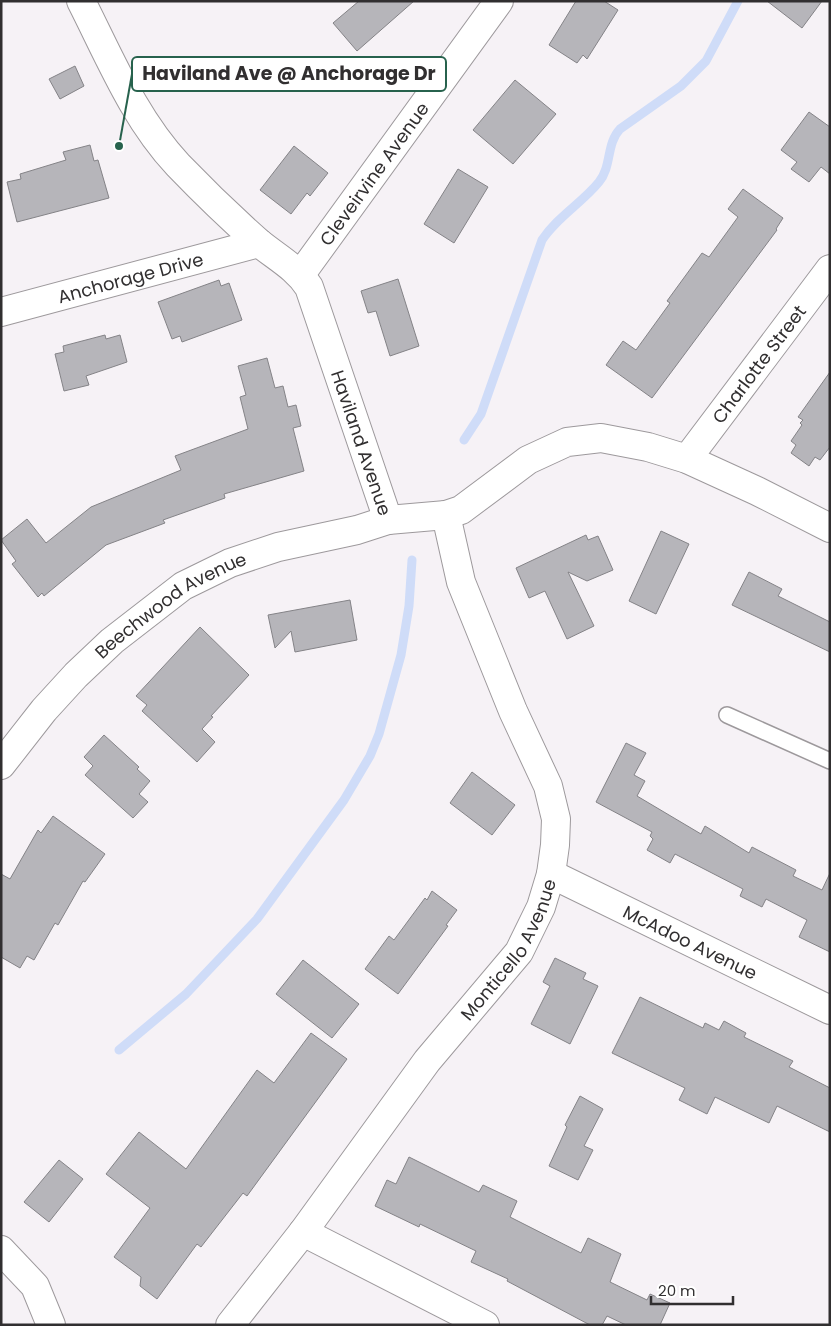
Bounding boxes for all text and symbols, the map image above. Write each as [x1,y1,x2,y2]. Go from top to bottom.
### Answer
callout: Haviland Ave @ Anchorage Dr [132,57,446,91]
text: Haviland Ave @ Anchorage Dr [142,60,436,87]
street label: Cleveirvine Avenue [313,97,434,250]
street label: Anchorage Drive [55,246,206,309]
street label: Charlotte Street [706,300,811,428]
street label: Haviland Avenue [326,367,398,519]
street label: Beechwood Avenue [89,546,249,664]
street label: Monticello Avenue [454,876,561,1025]
street label: McAdoo Avenue [619,899,762,985]
scale bar [651,1274,734,1306]
text: 20 m [658,1280,696,1301]

